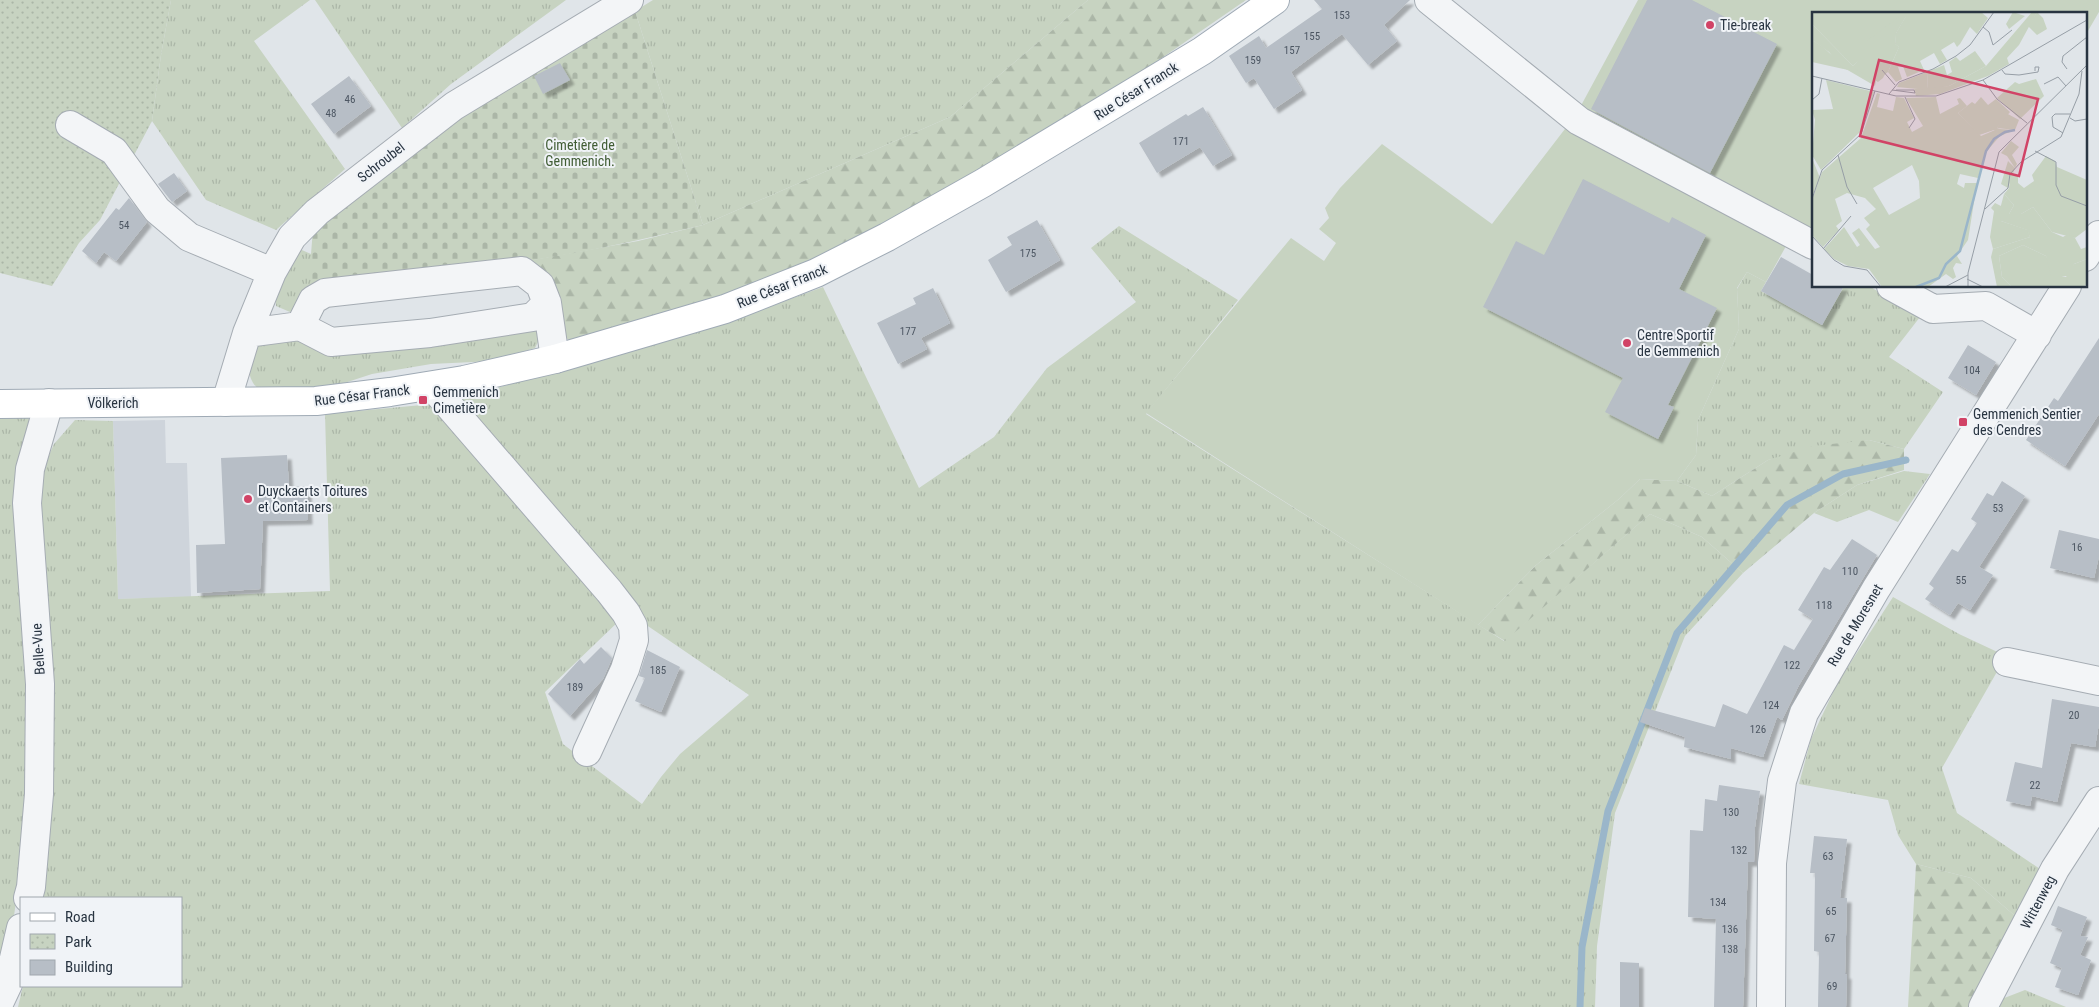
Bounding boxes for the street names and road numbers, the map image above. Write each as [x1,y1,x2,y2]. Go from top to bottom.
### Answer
street label: Rue César Franck [1091,58,1181,123]
street label: Schroubel [354,139,408,185]
street label: Rue César Franck [735,260,830,311]
street label: Rue César Franck [313,381,411,409]
street label: Völkerich [87,395,139,411]
street label: Rue de Moresnet [1824,581,1886,669]
street label: Belle-Vue [28,622,48,675]
street label: Wittenweg [2017,873,2059,931]

